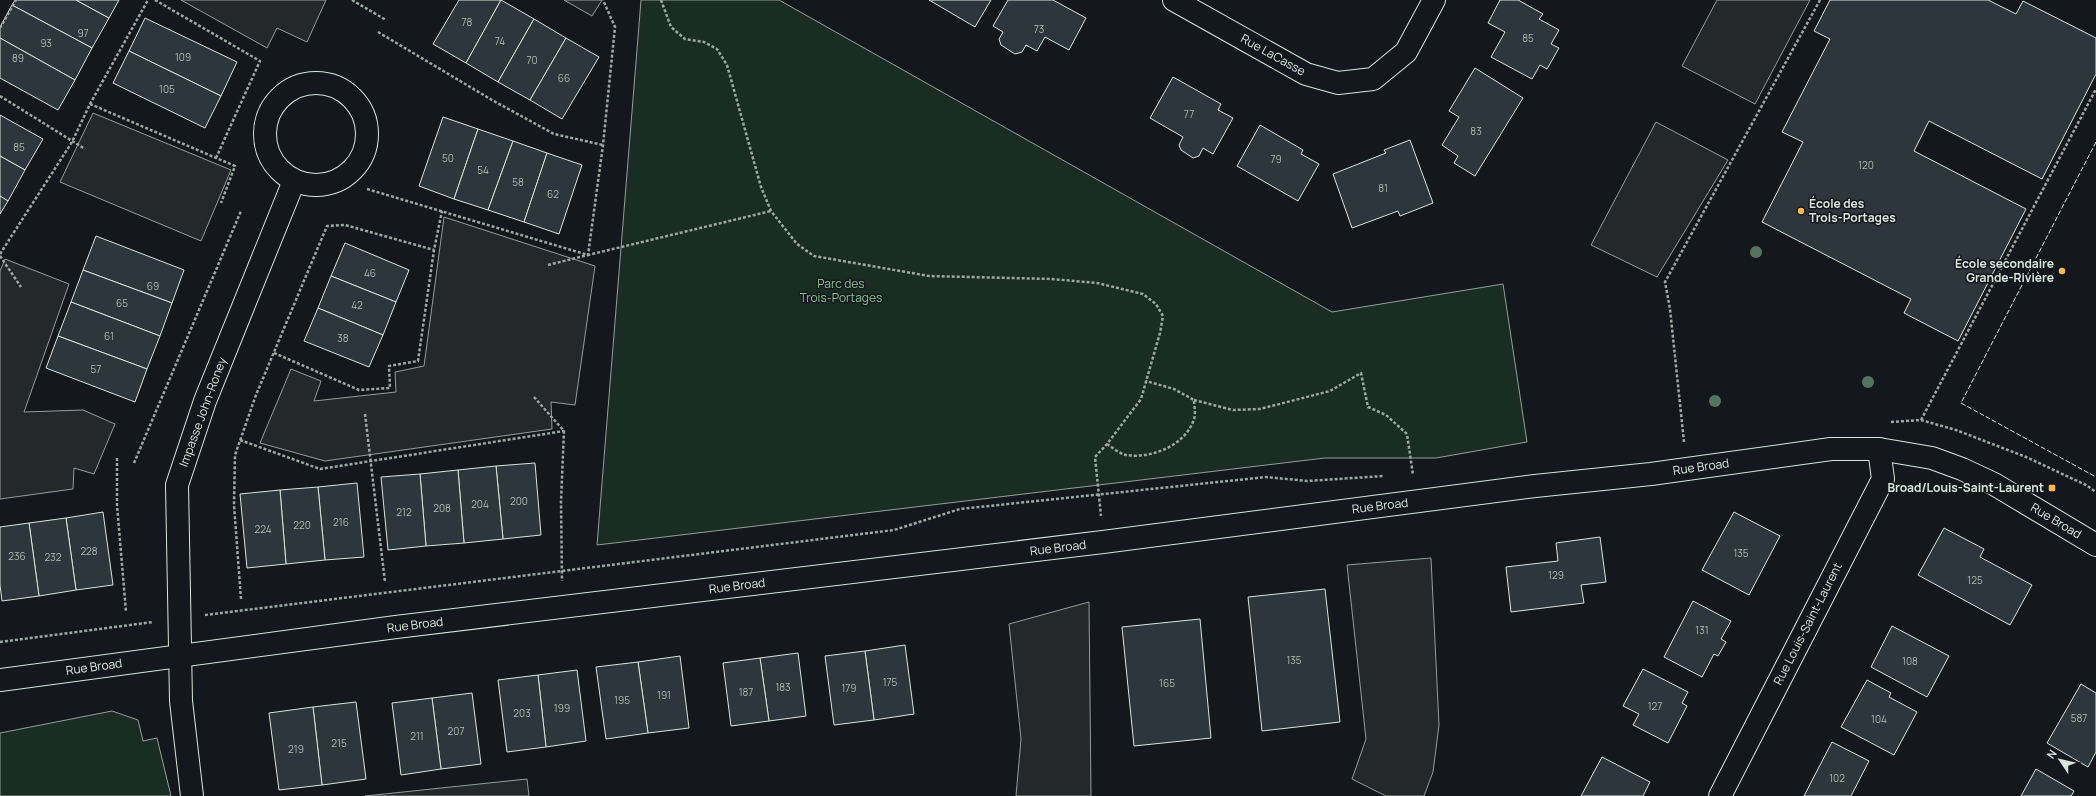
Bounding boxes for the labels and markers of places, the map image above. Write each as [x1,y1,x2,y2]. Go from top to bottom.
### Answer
place label: École des Trois-Portages [1809,195,1896,226]
marker: École des Trois-Portages [1796,206,1806,216]
place label: École secondaire Grande-Rivière [1955,255,2054,286]
marker: École secondaire Grande-Rivière [2057,266,2067,276]
place label: Broad/Louis-Saint-Laurent [1887,479,2044,496]
marker: Broad/Louis-Saint-Laurent [2047,483,2057,493]

